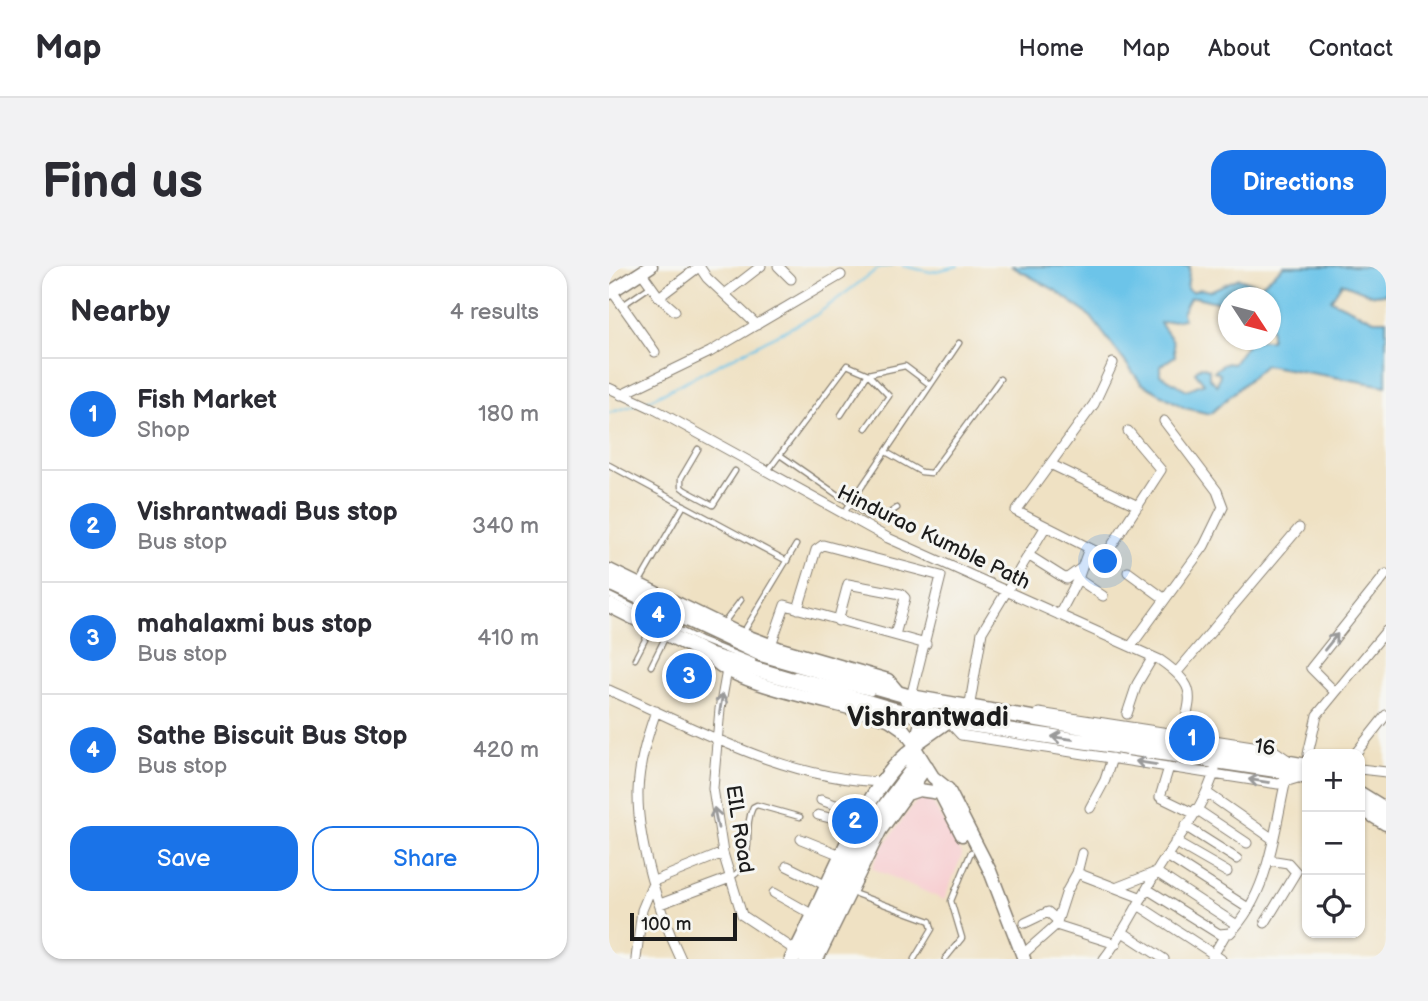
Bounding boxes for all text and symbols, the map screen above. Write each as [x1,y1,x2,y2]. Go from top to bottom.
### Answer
text: Map [35,28,101,68]
text: Home [1019,34,1084,63]
text: Map [1122,34,1170,63]
text: About [1208,34,1270,63]
text: Contact [1308,34,1393,63]
button: Directions [1211,150,1386,215]
text: Find us [42,153,203,212]
north arrow [1218,287,1281,350]
text: Nearby [70,294,170,330]
text: 4 results [450,298,539,326]
text: Fish Market [137,385,277,416]
text: 1 [88,400,98,428]
text: 180 m [478,400,539,428]
text: Shop [137,416,190,444]
street label: Hindurao Kumble Path [833,480,1034,595]
text: Vishrantwadi Bus stop [137,497,398,528]
text: 2 [86,512,100,540]
text: 340 m [472,512,539,540]
text: Bus stop [137,528,227,556]
your location [1088,544,1122,578]
pin: 4 [635,589,681,641]
text: mahalaxmi bus stop [137,609,372,640]
text: 3 [86,624,100,652]
text: 410 m [477,624,539,652]
one-way arrow [1324,633,1339,651]
text: Bus stop [137,640,227,668]
pin: 3 [666,650,712,702]
one-way arrow [715,693,728,716]
district label: Vishrantwadi [847,701,1009,734]
pin: 1 [1169,712,1215,764]
text: Sathe Biscuit Bus Stop [137,721,407,752]
one-way arrow [1051,731,1073,744]
street label: 16 [1253,734,1277,762]
text: 4 [86,736,100,764]
text: 420 m [473,736,539,764]
map controls [1302,749,1365,938]
button: + [1302,749,1365,812]
text: Bus stop [137,752,227,780]
one-way arrow [1135,756,1158,769]
one-way arrow [1248,774,1271,787]
street label: EIL Road [720,783,759,875]
pin: 2 [832,795,878,847]
one-way arrow [709,807,722,830]
button: − [1302,812,1365,875]
button: Save [70,826,298,891]
button: Share [312,826,539,891]
button: locate [1302,875,1365,938]
scale bar [630,910,737,942]
text: 100 m [641,913,692,936]

